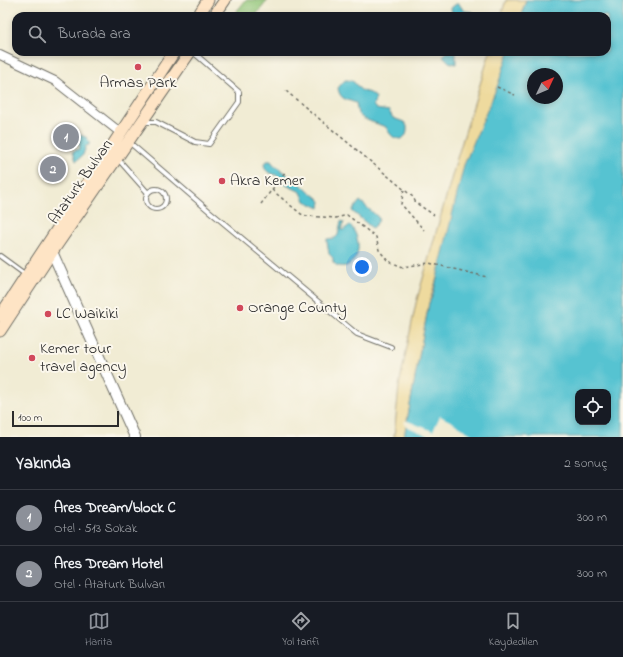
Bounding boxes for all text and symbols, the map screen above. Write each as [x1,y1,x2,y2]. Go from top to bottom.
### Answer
search box [12,12,611,56]
icon: search [26,23,48,45]
text: Burada ara [58,23,131,45]
marker: Armas Park [133,62,143,72]
north arrow [527,68,563,104]
place label: Armas Park [100,71,177,95]
pin: 1 [53,122,79,152]
street label: Ataturk Bulvarı [43,134,119,230]
pin: 2 [40,154,66,184]
place label: Akra Kemer [230,169,304,193]
marker: Akra Kemer [217,176,227,186]
your location [352,257,372,277]
place label: Orange County [248,296,347,320]
place label: LC Waikiki [56,302,119,326]
marker: Orange County [235,303,245,313]
marker: LC Waikiki [43,309,53,319]
place label: Kemer tour travel agency [40,337,126,379]
marker: Kemer tour travel agency [27,353,37,363]
map controls [575,389,611,425]
button: locate [575,389,611,425]
scale bar [12,409,119,428]
text: 100 m [18,410,42,426]
text: Yakında [16,451,71,476]
text: 2 sonuç [564,454,607,473]
text: Ares Dream/block C [54,497,176,519]
text: 1 [27,508,31,527]
text: 300 m [577,508,607,527]
text: Otel · 513 Sokak [54,519,138,538]
text: Ares Dream Hotel [54,553,163,575]
text: 2 [26,564,32,583]
text: 300 m [577,564,607,583]
text: Otel · Ataturk Bulvarı [54,575,165,594]
tab: Harita [85,610,112,650]
tab: Yol tarifi [282,610,319,650]
tab: Kaydedilen [489,610,538,650]

